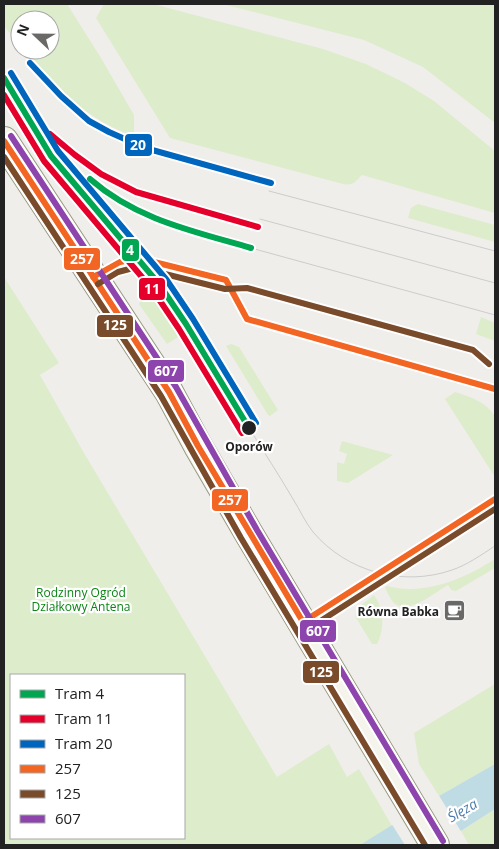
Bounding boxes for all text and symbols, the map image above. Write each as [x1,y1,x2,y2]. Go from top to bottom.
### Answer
north arrow [10,10,60,60]
text: N [12,21,33,39]
line badge: 20 [124,133,153,157]
text: 20 [130,135,146,154]
line badge: 4 [121,238,140,262]
text: 4 [126,240,134,259]
line badge: 257 [63,247,101,271]
text: 257 [70,249,94,268]
line badge: 11 [138,277,166,301]
text: 11 [144,279,160,298]
line badge: 125 [96,314,134,338]
text: 125 [103,315,127,334]
line badge: 607 [147,359,185,383]
text: 607 [154,361,178,380]
marker: Oporów [240,419,258,437]
place label: Oporów [225,438,274,455]
line badge: 257 [211,488,249,512]
text: 257 [218,490,242,509]
park label: Rodzinny Ogród Działkowy Antena [32,584,131,615]
cafe icon: Równa Babka [443,599,467,623]
place label: Równa Babka [358,603,439,620]
line badge: 607 [299,619,337,643]
text: 607 [306,621,330,640]
line badge: 125 [302,660,340,684]
text: 125 [309,662,333,681]
legend [10,674,185,839]
text: Tram 4 [55,683,105,703]
text: Tram 11 [55,708,113,728]
text: Tram 20 [55,733,113,753]
text: 257 [55,758,81,778]
text: 125 [55,783,81,803]
water label: Ślęza [444,794,481,826]
text: 607 [55,808,81,828]

